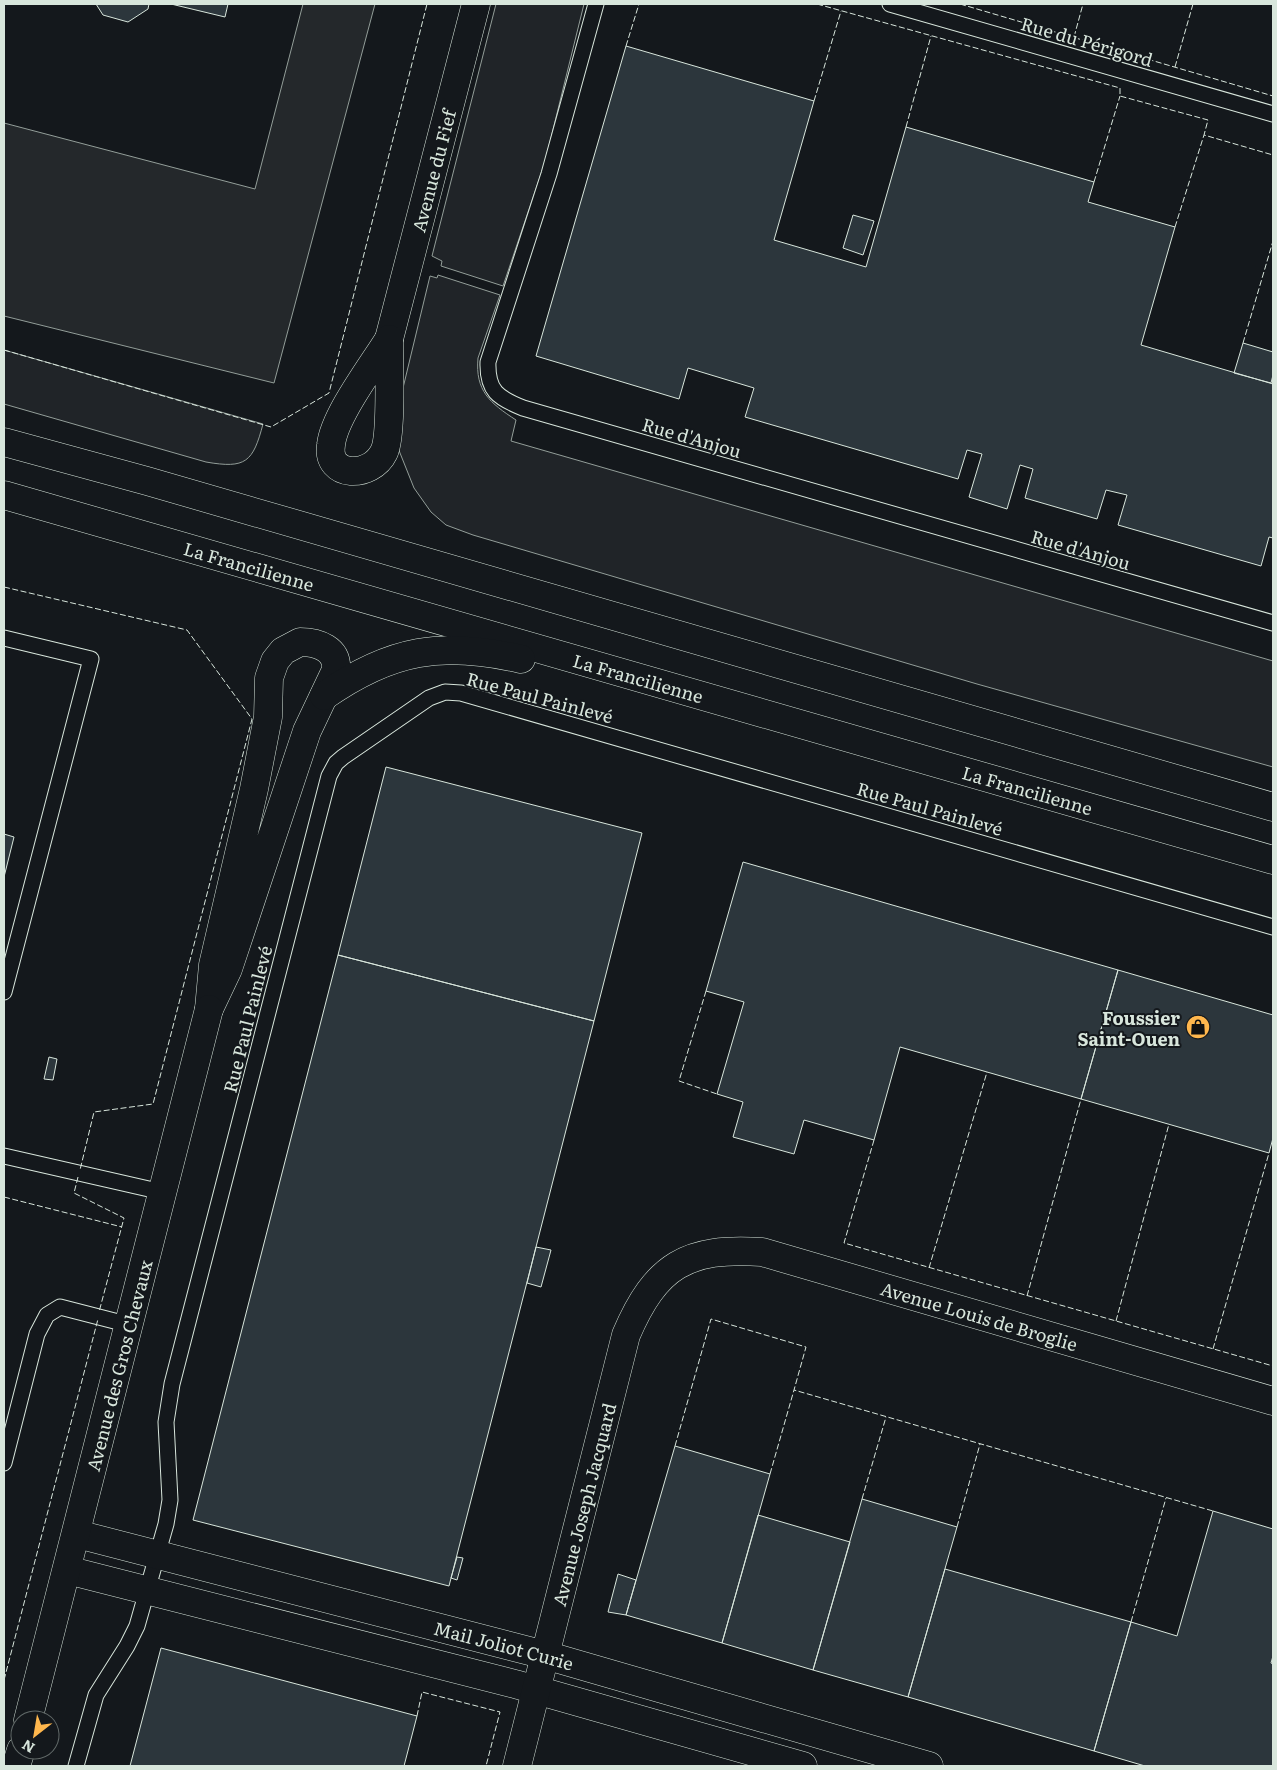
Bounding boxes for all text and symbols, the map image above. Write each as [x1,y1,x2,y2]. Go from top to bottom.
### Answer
street label: Rue du Périgord [1018,9,1156,73]
street label: Avenue du Fief [404,104,462,235]
street label: Rue d'Anjou [639,410,745,464]
street label: Rue d'Anjou [1028,522,1134,576]
street label: La Francilienne [181,534,317,597]
street label: La Francilienne [570,646,707,709]
street label: Rue Paul Painlevé [464,664,616,730]
street label: La Francilienne [959,758,1096,821]
street label: Rue Paul Painlevé [854,774,1006,842]
street label: Rue Paul Painlevé [216,943,278,1095]
place label: Foussier Saint-Ouen [1077,1004,1180,1052]
shop icon: Foussier Saint-Ouen [1185,1014,1211,1040]
street label: Avenue des Gros Chevaux [78,1256,158,1474]
street label: Avenue Louis de Broglie [878,1274,1081,1357]
street label: Avenue Joseph Jacquard [544,1400,622,1609]
street label: Mail Joliot Curie [431,1613,577,1676]
north arrow [10,1710,60,1760]
text: N [17,1735,38,1759]

